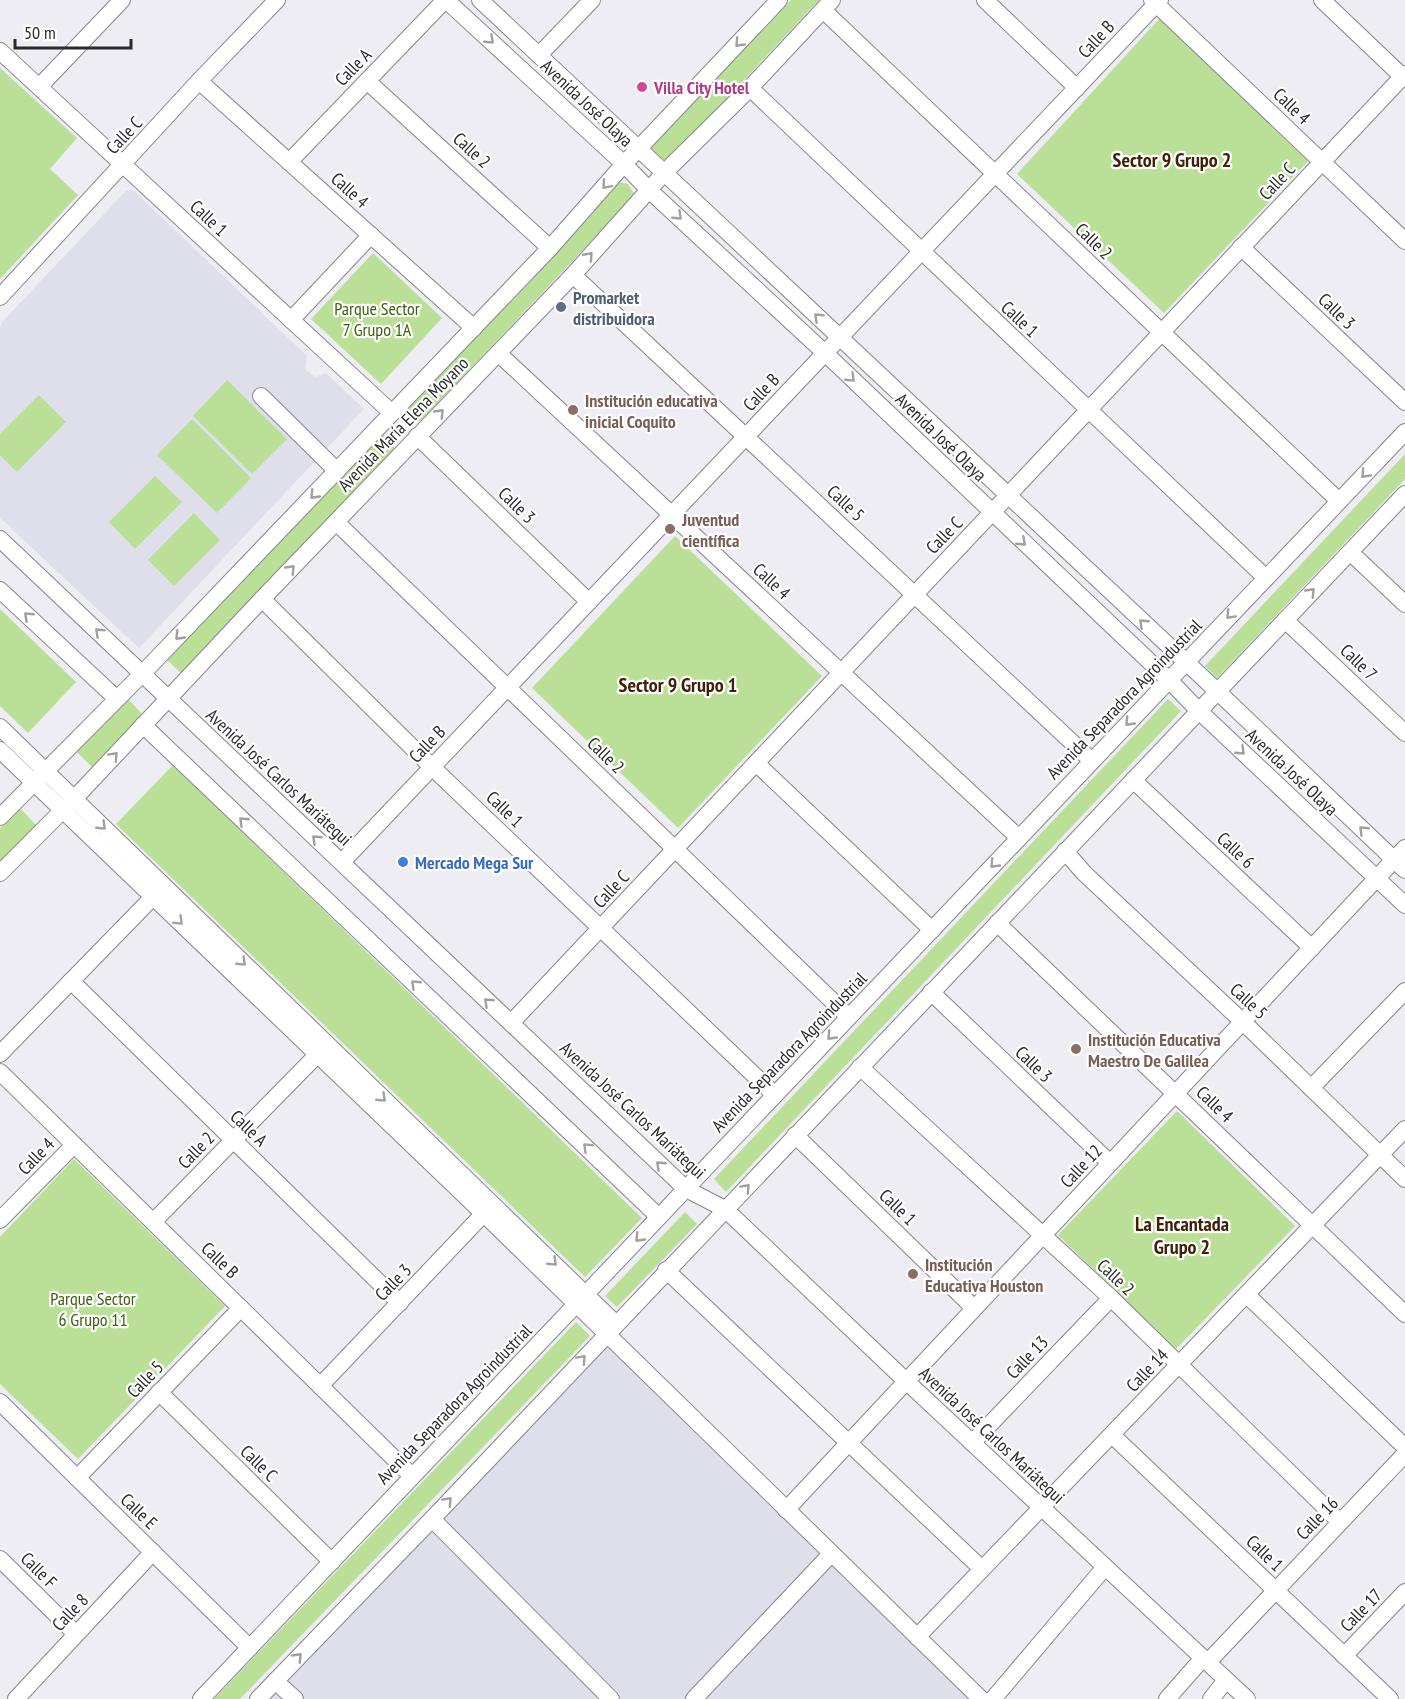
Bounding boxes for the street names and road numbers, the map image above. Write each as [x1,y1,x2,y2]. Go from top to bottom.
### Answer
street label: Calle B [1073,15,1119,63]
street label: Calle A [330,43,376,90]
street label: Avenida José Olaya [536,54,638,152]
street label: Calle 4 [1269,83,1315,129]
street label: Calle C [101,111,147,159]
street label: Calle 2 [448,127,496,173]
street label: Calle C [1254,157,1300,205]
street label: Calle 4 [326,167,374,213]
street label: Calle 1 [185,195,233,241]
street label: Calle 2 [1071,218,1117,264]
street label: Calle 3 [1314,288,1360,334]
street label: Calle 1 [996,296,1044,342]
street label: Avenida María Elena Moyano [333,352,473,496]
street label: Calle B [738,368,784,416]
street label: Avenida José Olaya [891,388,991,486]
street label: Calle 5 [822,480,870,526]
street label: Calle 3 [494,482,540,528]
street label: Calle C [921,512,967,558]
street label: Calle 4 [748,558,796,604]
street label: Avenida Separadora Agroindustrial [1041,614,1207,784]
street label: Calle 7 [1336,639,1382,685]
street label: Avenida José Carlos Mariátegui [201,704,357,850]
street label: Calle B [404,720,450,768]
street label: Avenida José Olaya [1241,723,1343,821]
street label: Calle 2 [583,732,629,778]
street label: Calle 1 [482,786,528,832]
street label: Calle 6 [1212,827,1260,873]
street label: Calle C [588,865,634,913]
street label: Avenida Separadora Agroindustrial [706,967,872,1137]
street label: Calle 5 [1225,978,1273,1024]
street label: Avenida José Carlos Mariátegui [555,1037,711,1183]
street label: Calle 3 [1011,1041,1057,1087]
street label: Calle 4 [1192,1081,1238,1127]
street label: Calle A [226,1105,273,1151]
street label: Calle 2 [173,1127,219,1173]
street label: Calle 4 [13,1133,59,1179]
street label: Calle 12 [1055,1139,1107,1193]
street label: Calle 1 [875,1184,921,1230]
street label: Calle B [196,1237,244,1283]
street label: Calle 2 [1092,1254,1140,1300]
street label: Calle 3 [370,1259,416,1305]
street label: Avenida Separadora Agroindustrial [371,1319,537,1489]
street label: Calle 13 [1001,1331,1053,1383]
street label: Calle 14 [1121,1344,1173,1396]
street label: Calle 5 [122,1356,168,1402]
street label: Avenida José Carlos Mariátegui [914,1362,1070,1508]
street label: Calle C [236,1440,282,1486]
street label: Calle E [116,1488,162,1534]
street label: Calle 16 [1291,1492,1343,1544]
street label: Calle 1 [1242,1530,1288,1576]
street label: Calle F [16,1547,62,1593]
street label: Calle 17 [1335,1584,1387,1636]
street label: Calle 8 [47,1588,93,1636]

